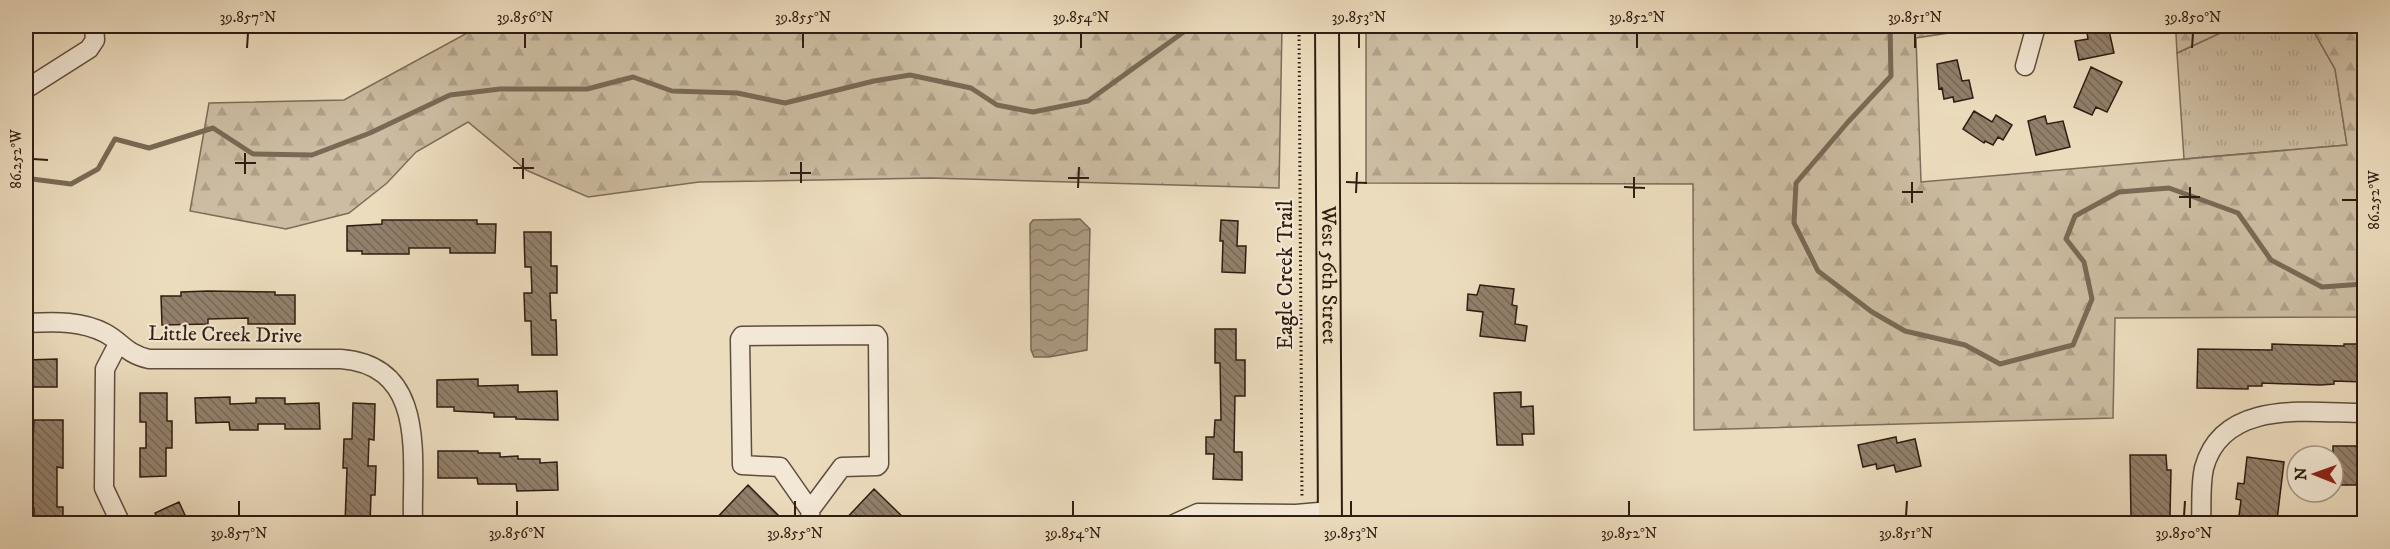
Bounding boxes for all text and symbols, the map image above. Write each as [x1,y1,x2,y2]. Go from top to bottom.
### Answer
text: 39.857°N [220,8,276,27]
text: 39.856°N [497,8,553,27]
text: 39.855°N [775,8,831,27]
text: 39.854°N [1053,8,1109,27]
text: 39.853°N [1332,8,1386,27]
text: 39.852°N [1609,8,1665,27]
text: 39.851°N [1888,8,1942,27]
text: 39.850°N [2165,8,2221,27]
text: 86.252°W [7,129,26,189]
text: 86.252°W [2365,170,2384,230]
street label: Eagle Creek Trail [1273,200,1299,350]
street label: West 56th Street [1315,205,1342,345]
street label: Little Creek Drive [148,321,303,349]
north arrow [2285,444,2345,504]
text: N [2291,467,2311,480]
text: 39.857°N [211,524,267,543]
text: 39.856°N [489,524,545,543]
text: 39.855°N [767,524,823,543]
text: 39.854°N [1045,524,1101,543]
text: 39.853°N [1324,524,1378,543]
text: 39.852°N [1601,524,1657,543]
text: 39.851°N [1879,524,1933,543]
text: 39.850°N [2156,524,2212,543]

